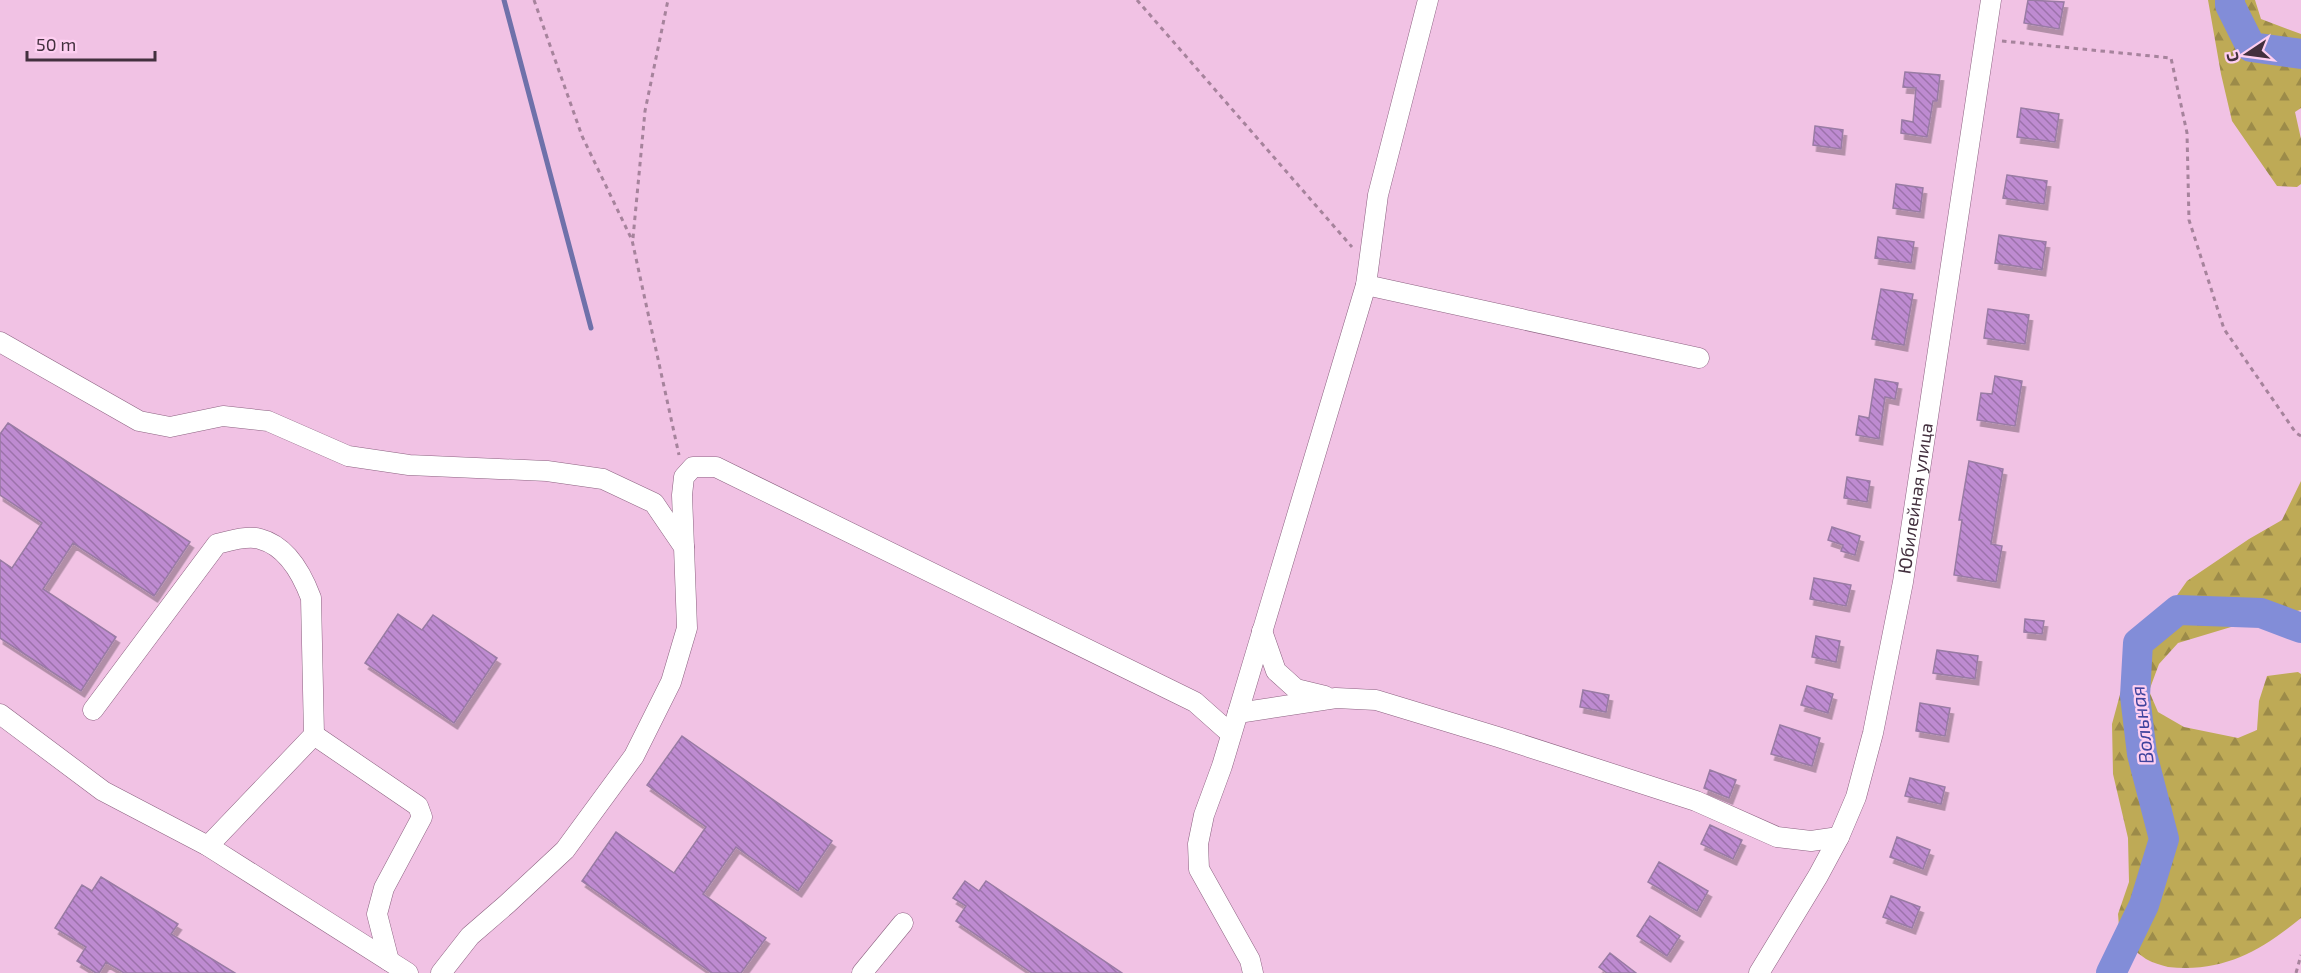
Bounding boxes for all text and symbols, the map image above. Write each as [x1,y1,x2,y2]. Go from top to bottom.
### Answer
scale bar [27,24,154,62]
north arrow [2217,24,2277,84]
text: 50 m [36,33,76,55]
text: С [2222,51,2242,64]
street label: Юбилейная улица [1892,421,1937,575]
water label: Вольная [2124,685,2158,766]

